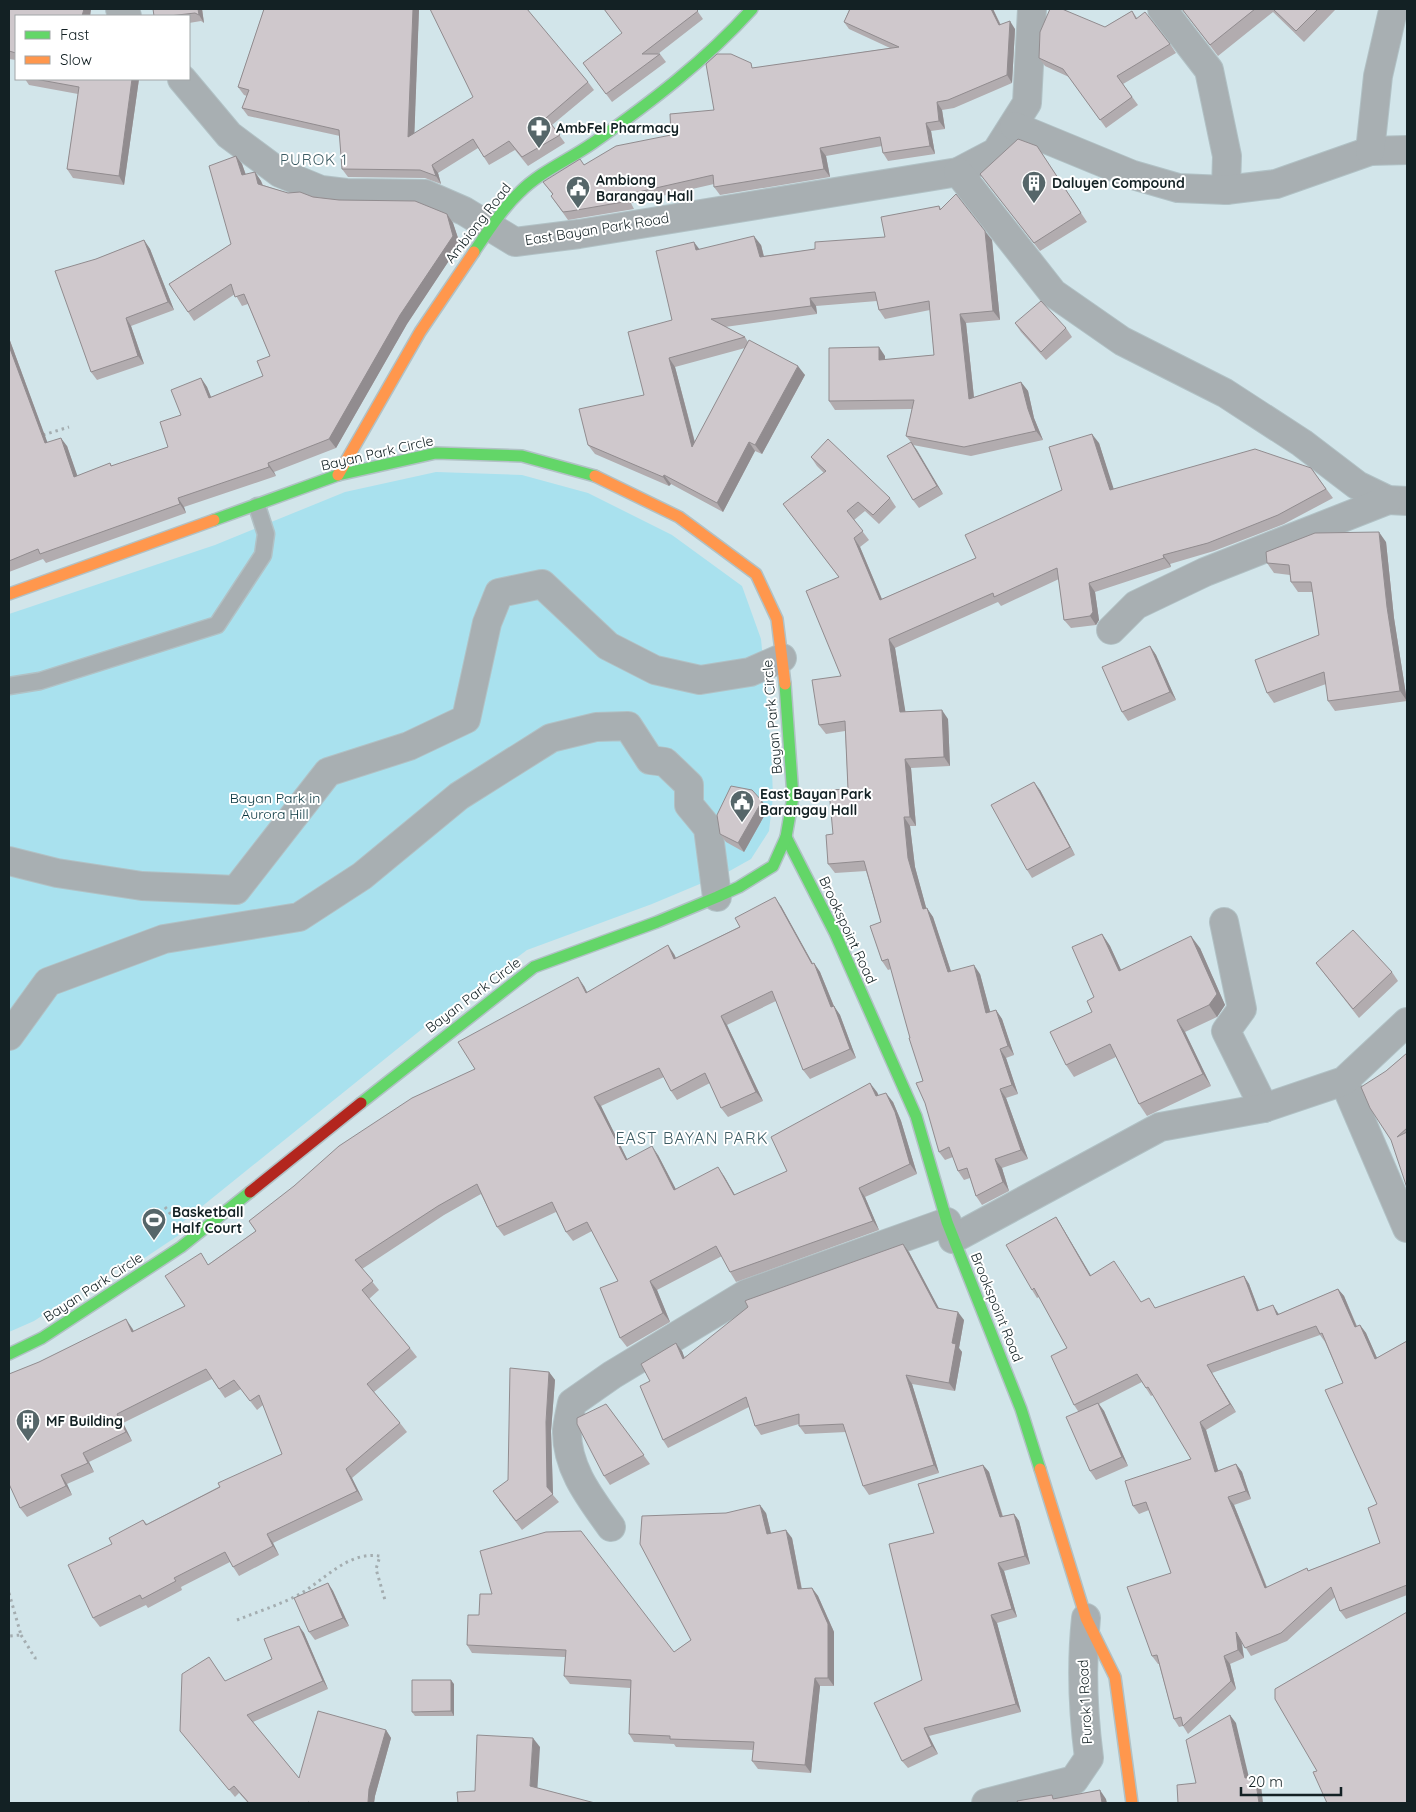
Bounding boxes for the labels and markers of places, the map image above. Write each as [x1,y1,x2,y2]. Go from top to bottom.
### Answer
pharmacy icon: AmbFel Pharmacy [526,115,552,149]
place label: AmbFel Pharmacy [556,119,679,137]
building icon: Daluyen Compound [1021,170,1047,204]
place label: Ambiong Barangay Hall [596,171,693,205]
place label: Daluyen Compound [1052,174,1185,192]
public building icon: Ambiong Barangay Hall [565,175,591,209]
place label: East Bayan Park Barangay Hall [760,785,872,819]
public building icon: East Bayan Park Barangay Hall [729,789,755,823]
place label: Basketball Half Court [172,1203,244,1237]
sports icon: Basketball Half Court [141,1207,167,1241]
building icon: MF Building [15,1408,41,1442]
place label: MF Building [46,1412,123,1430]

